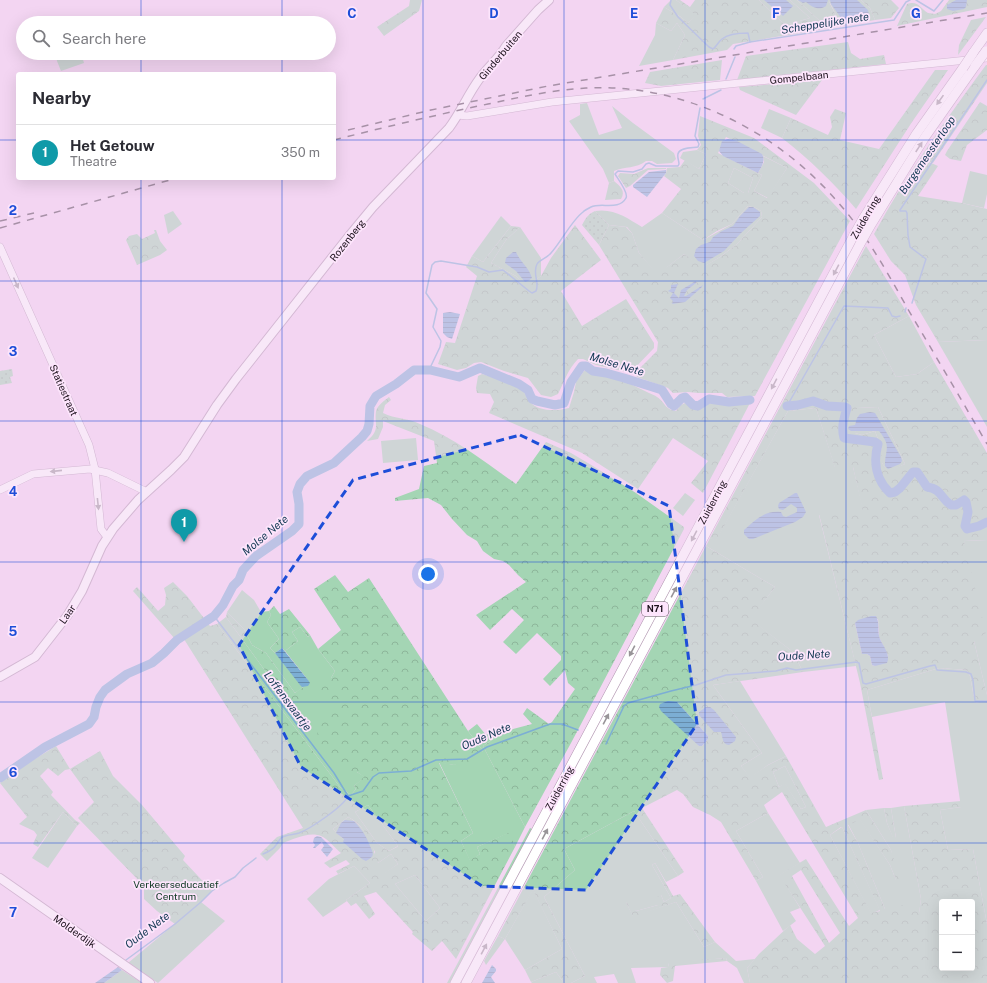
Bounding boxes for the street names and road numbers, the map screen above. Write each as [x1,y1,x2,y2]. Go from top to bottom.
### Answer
street label: Ginderbuiten [476,28,524,82]
street label: Gompelbaan [769,68,829,86]
street label: Zuiderring [848,193,882,241]
street label: Rozenberg [327,217,367,263]
street label: Statiestraat [47,362,81,418]
street label: Zuiderring [695,478,729,526]
street label: Laar [56,602,78,626]
road number: N71 [642,602,668,616]
street label: Zuiderring [542,764,576,812]
street label: Molderdijk [51,912,99,950]

